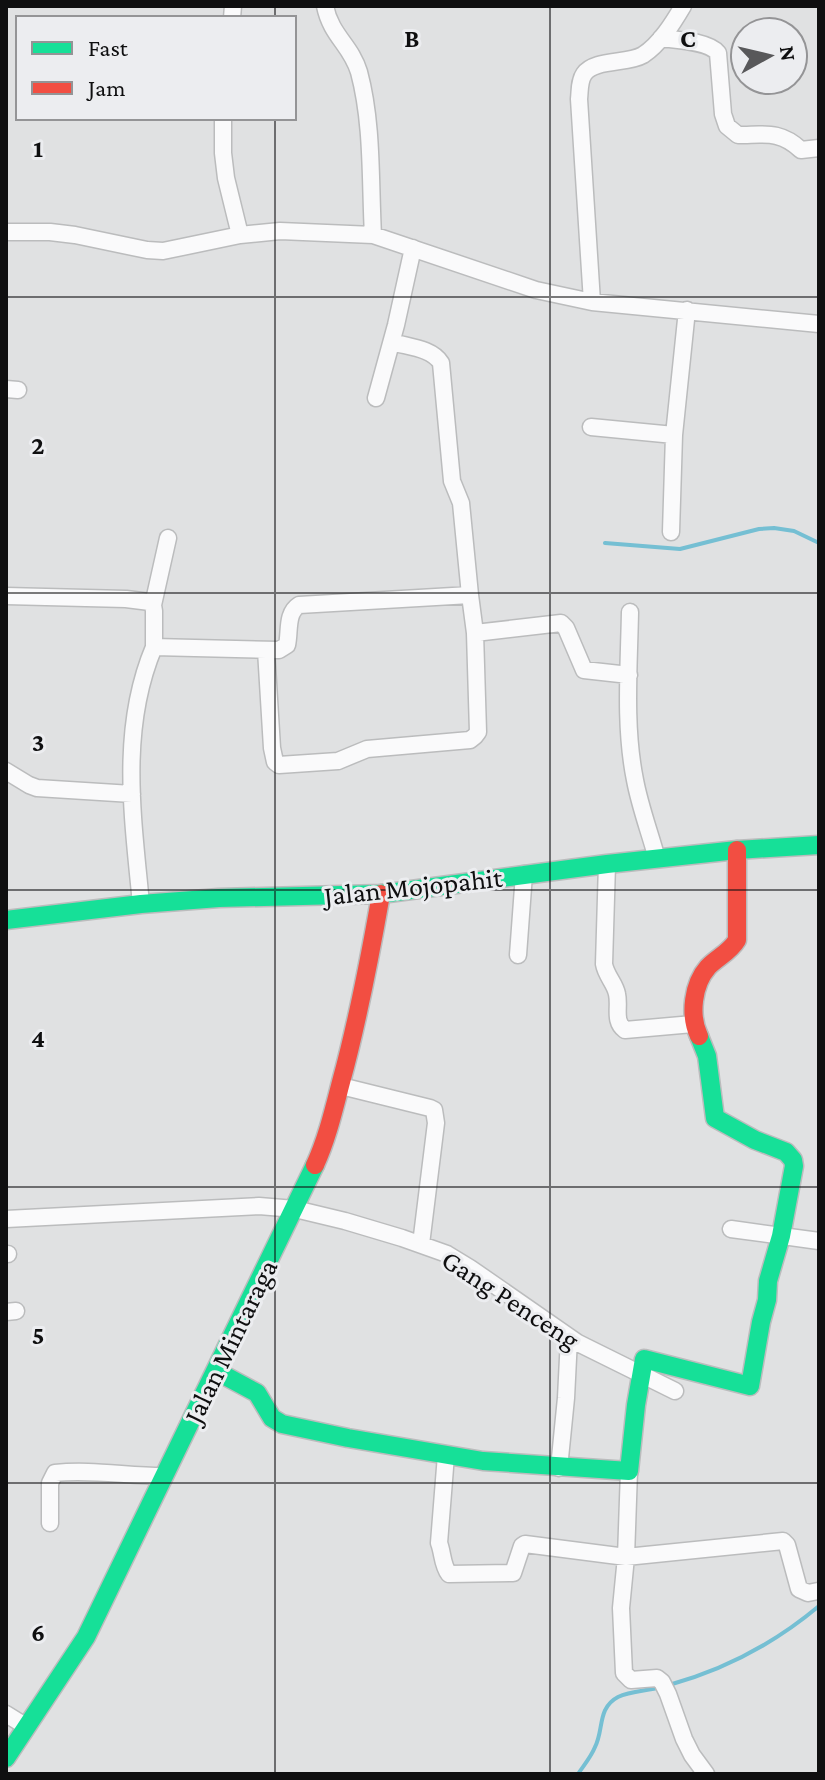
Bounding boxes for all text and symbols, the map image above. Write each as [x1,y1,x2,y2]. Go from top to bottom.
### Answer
legend [16,16,296,120]
north arrow [729,16,809,96]
text: B [404,24,420,53]
text: C [680,24,696,53]
text: Fast [88,34,129,61]
text: N [775,44,802,62]
text: Jam [86,74,126,101]
text: 1 [33,134,43,163]
text: 2 [31,431,45,460]
text: 3 [32,728,44,757]
street label: Jalan Mojopahit [319,862,504,912]
text: 4 [31,1024,45,1053]
street label: Gang Penceng [436,1243,586,1356]
street label: Jalan Mintaraga [176,1254,283,1431]
text: 5 [32,1321,44,1350]
text: 6 [31,1618,45,1647]

